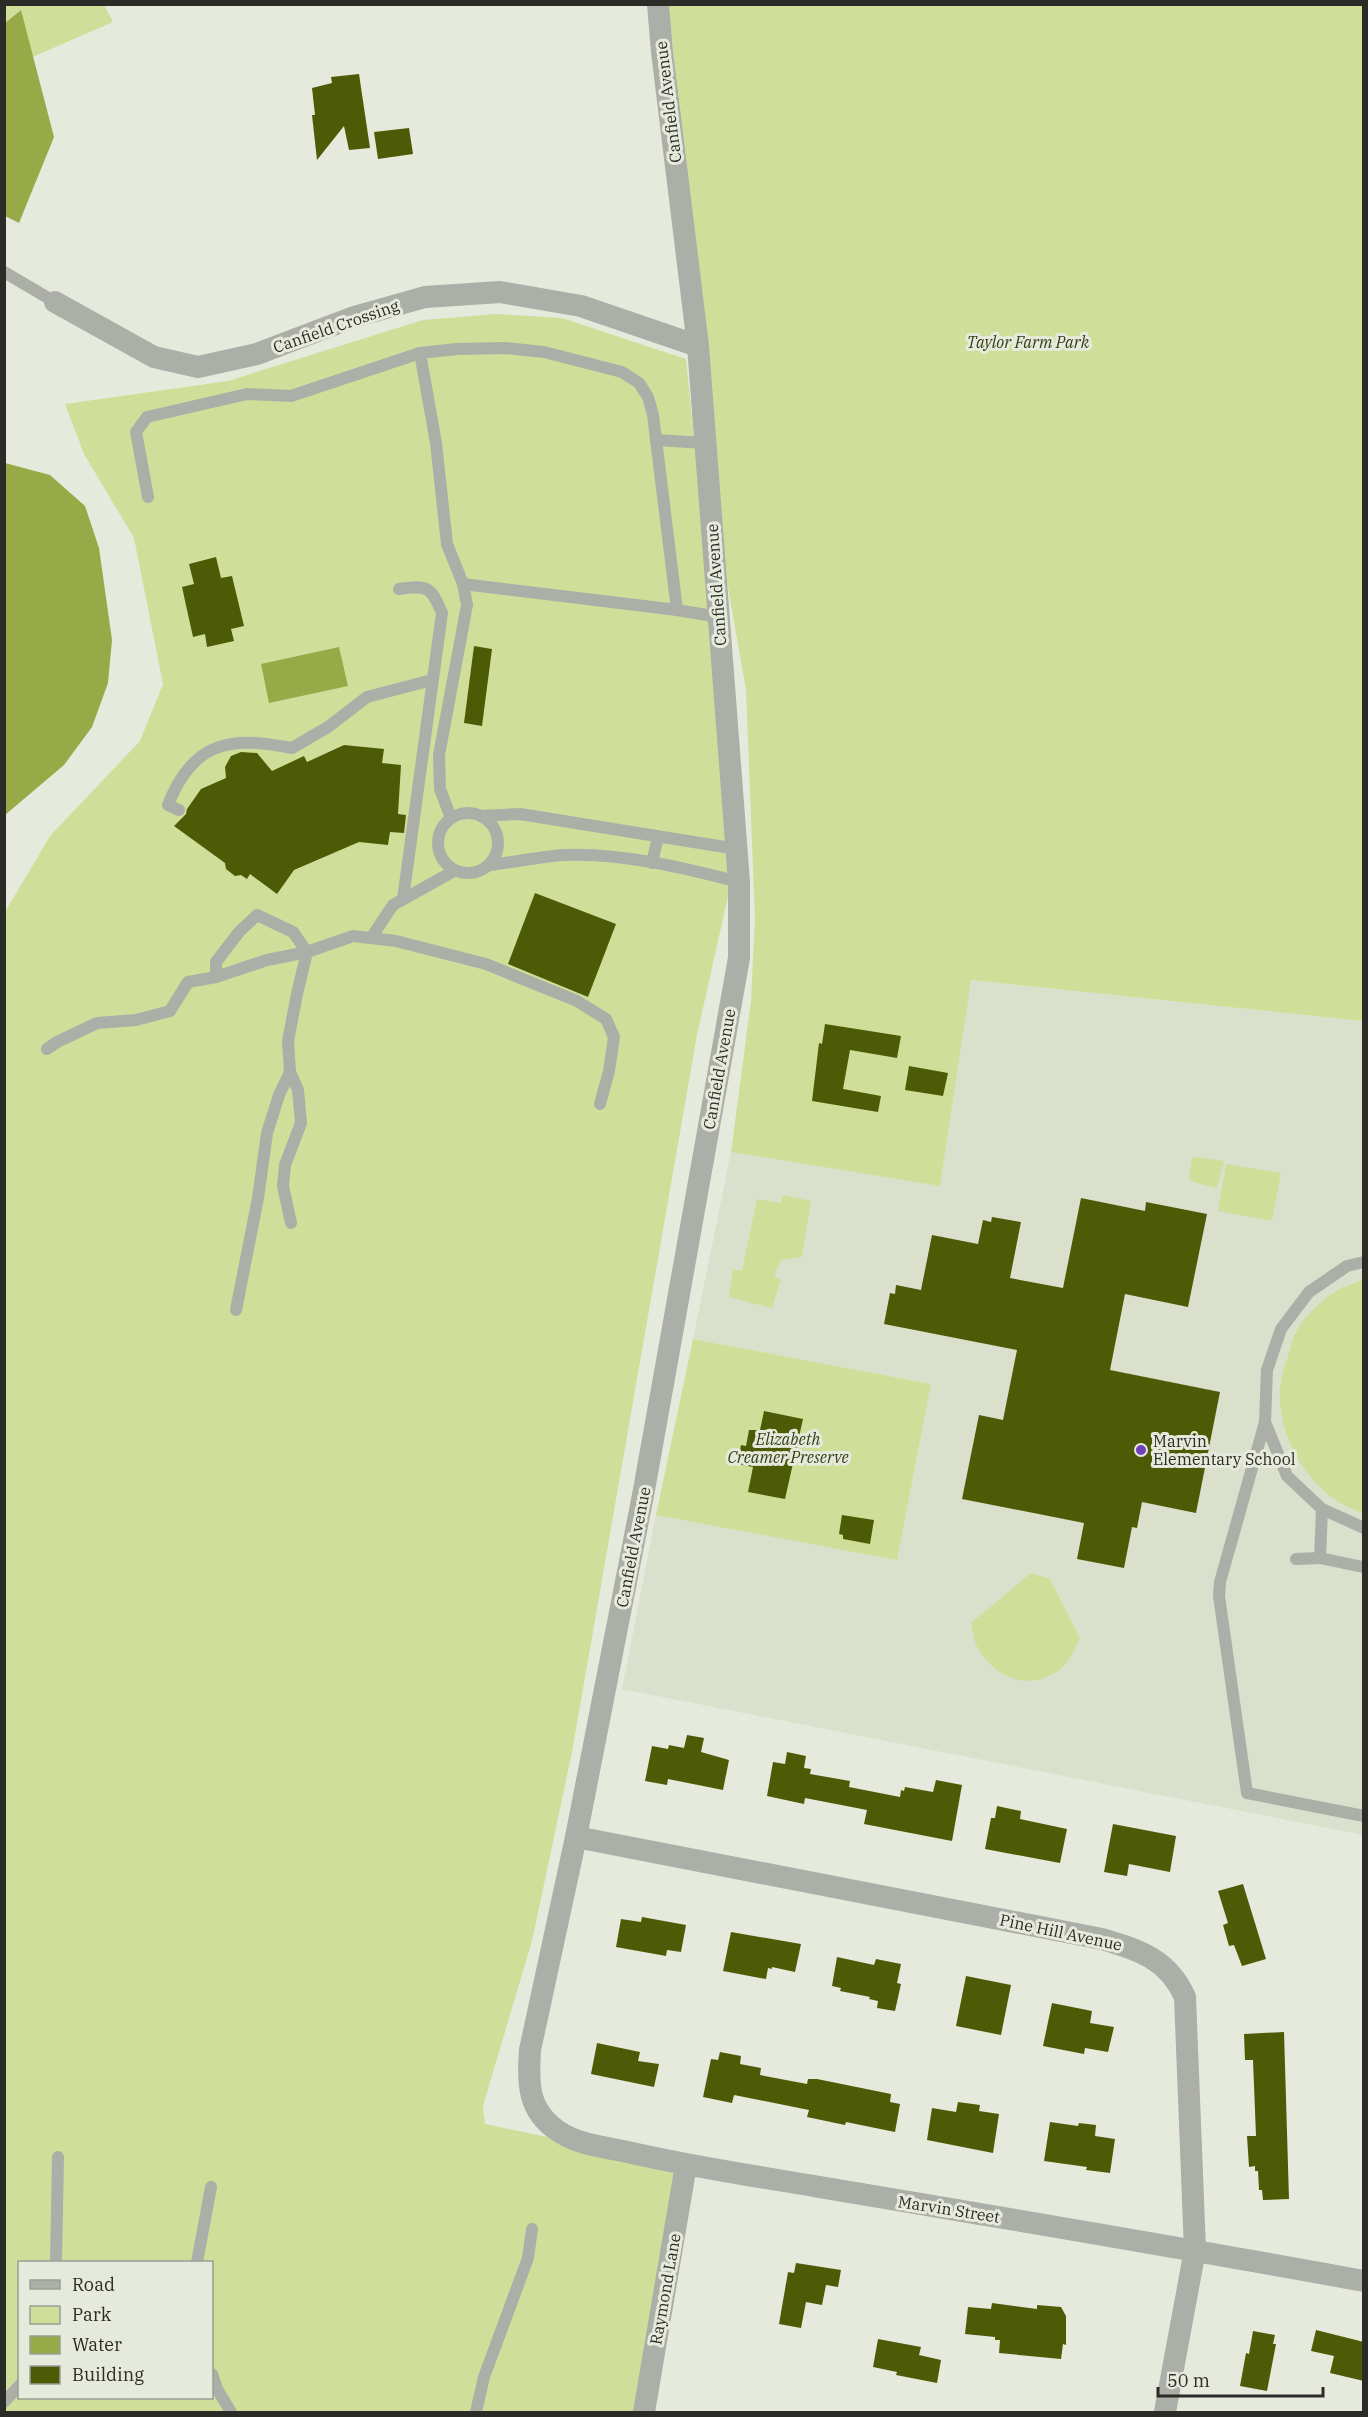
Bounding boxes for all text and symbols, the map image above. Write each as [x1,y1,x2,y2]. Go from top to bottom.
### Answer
street label: Canfield Avenue [651,40,685,164]
street label: Canfield Crossing [270,295,402,357]
park label: Taylor Farm Park [967,332,1090,352]
street label: Canfield Avenue [702,523,730,647]
street label: Canfield Avenue [699,1007,739,1131]
park label: Elizabeth Creamer Preserve [727,1429,849,1467]
place label: Marvin Elementary School [1153,1431,1296,1469]
marker: Marvin Elementary School [1134,1443,1148,1457]
street label: Canfield Avenue [612,1485,654,1609]
street label: Pine Hill Avenue [998,1909,1124,1955]
street label: Marvin Street [897,2191,1002,2227]
street label: Raymond Lane [645,2232,685,2346]
legend [18,2261,213,2399]
text: Road [72,2273,115,2296]
text: Park [72,2303,112,2326]
text: Water [72,2333,122,2356]
scale bar [1158,2360,1323,2398]
text: Building [72,2363,144,2386]
text: 50 m [1167,2369,1210,2392]

